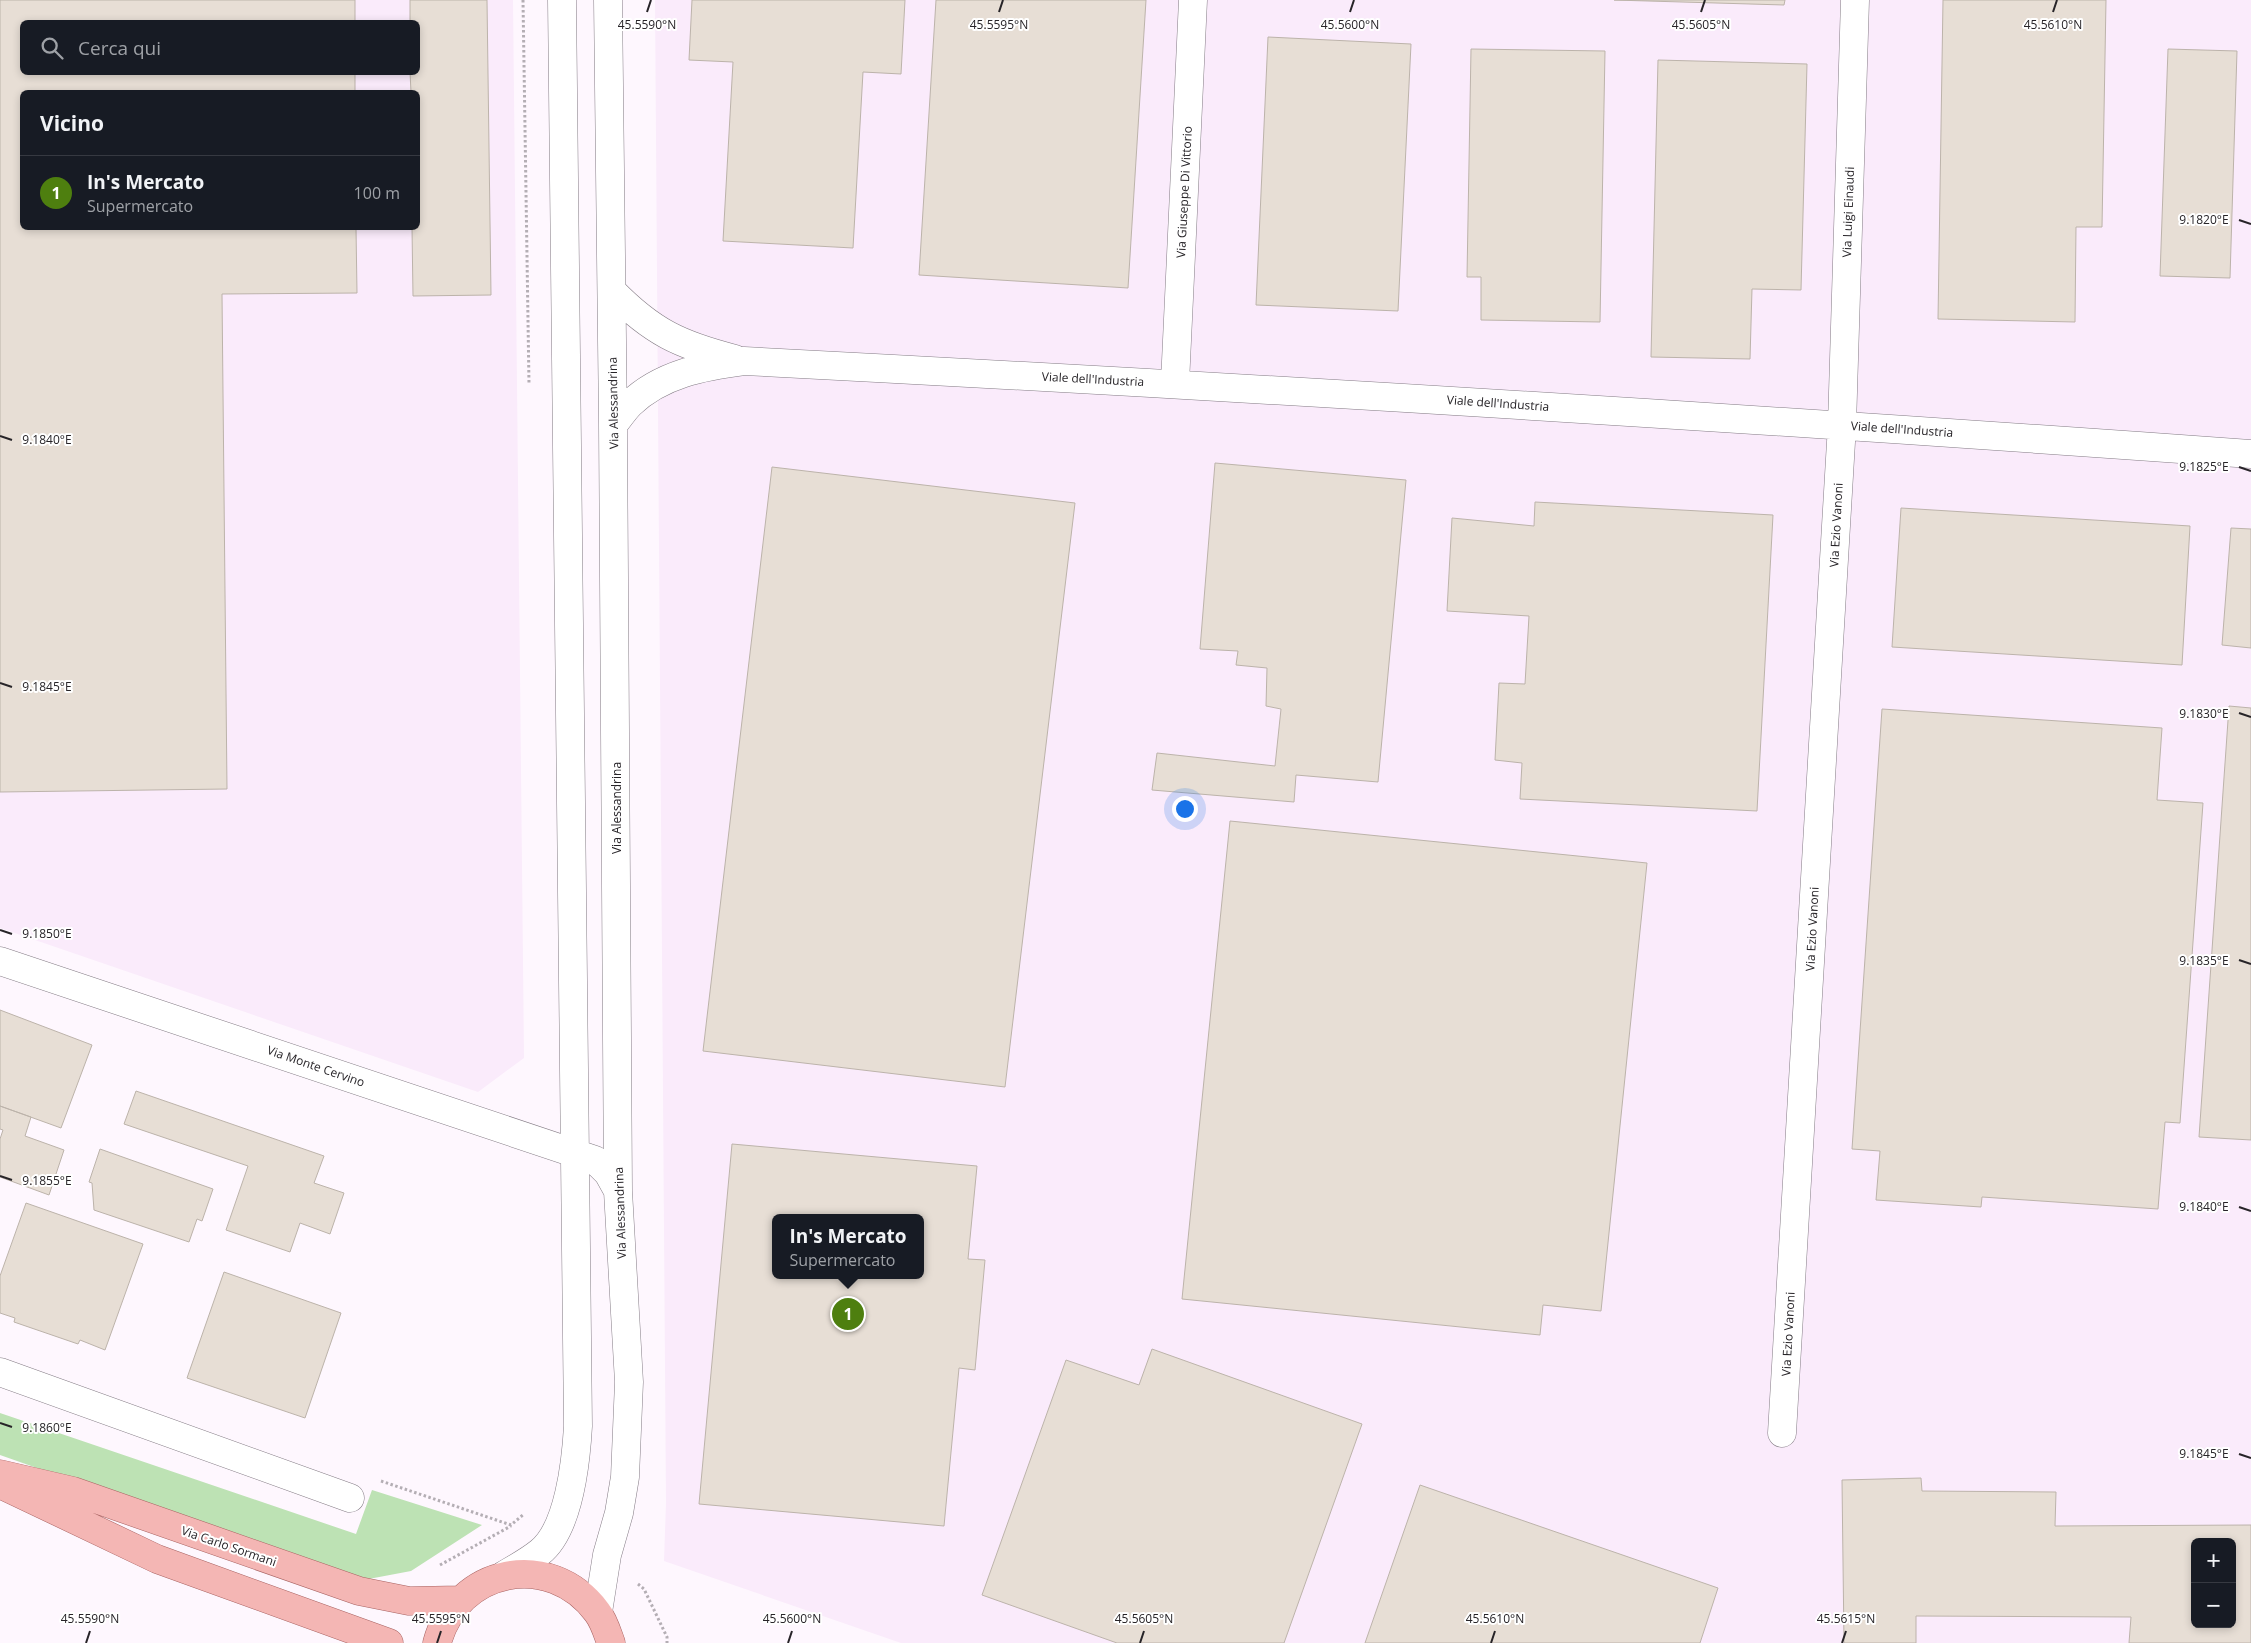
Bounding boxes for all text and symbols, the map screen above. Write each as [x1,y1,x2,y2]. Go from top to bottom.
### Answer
text: 45.5590°N [618,16,676,33]
text: 45.5595°N [970,16,1028,33]
text: 45.5600°N [1321,16,1379,33]
text: 45.5605°N [1672,16,1730,33]
text: 45.5610°N [2024,16,2082,33]
search box [20,20,420,75]
icon: search [38,34,66,62]
text: Cerca qui [78,35,161,61]
text: Vicino [40,109,104,137]
street label: Via Giuseppe Di Vittorio [1172,126,1196,258]
street label: Via Luigi Einaudi [1838,166,1858,258]
text: In's Mercato [87,169,204,195]
text: 1 [51,182,61,204]
text: 100 m [354,182,400,204]
text: Supermercato [87,195,193,217]
text: 9.1820°E [2179,211,2229,228]
street label: Via Alessandrina [604,357,622,449]
street label: Viale dell'Industria [1041,368,1145,390]
street label: Viale dell'Industria [1446,391,1550,415]
street label: Viale dell'Industria [1850,417,1954,441]
text: 9.1840°E [22,431,72,448]
text: 9.1825°E [2179,458,2229,475]
street label: Via Ezio Vanoni [1825,482,1847,568]
text: 9.1845°E [22,678,72,695]
text: 9.1830°E [2179,705,2229,722]
street label: Via Alessandrina [608,762,625,854]
your location [1172,796,1198,822]
street label: Via Ezio Vanoni [1801,886,1823,972]
text: 9.1850°E [22,925,72,942]
text: 9.1835°E [2179,952,2229,969]
street label: Via Monte Cervino [265,1041,367,1091]
street label: Via Alessandrina [610,1167,630,1259]
text: 9.1855°E [22,1172,72,1189]
text: 9.1840°E [2179,1198,2229,1215]
popup [772,1214,924,1279]
text: In's Mercato [789,1223,907,1249]
text: Supermercato [789,1249,896,1271]
street label: Via Ezio Vanoni [1777,1291,1799,1377]
pin: 1 [832,1295,864,1333]
text: 9.1860°E [22,1419,72,1436]
text: 9.1845°E [2179,1445,2229,1462]
street label: Via Carlo Sormani [179,1522,279,1570]
map controls [2191,1538,2236,1628]
button: + [2191,1538,2236,1583]
button: − [2191,1583,2236,1628]
text: 45.5590°N [61,1610,119,1627]
text: 45.5595°N [412,1610,470,1627]
text: 45.5600°N [763,1610,821,1627]
text: 45.5605°N [1115,1610,1173,1627]
text: 45.5610°N [1466,1610,1524,1627]
text: 45.5615°N [1817,1610,1875,1627]

